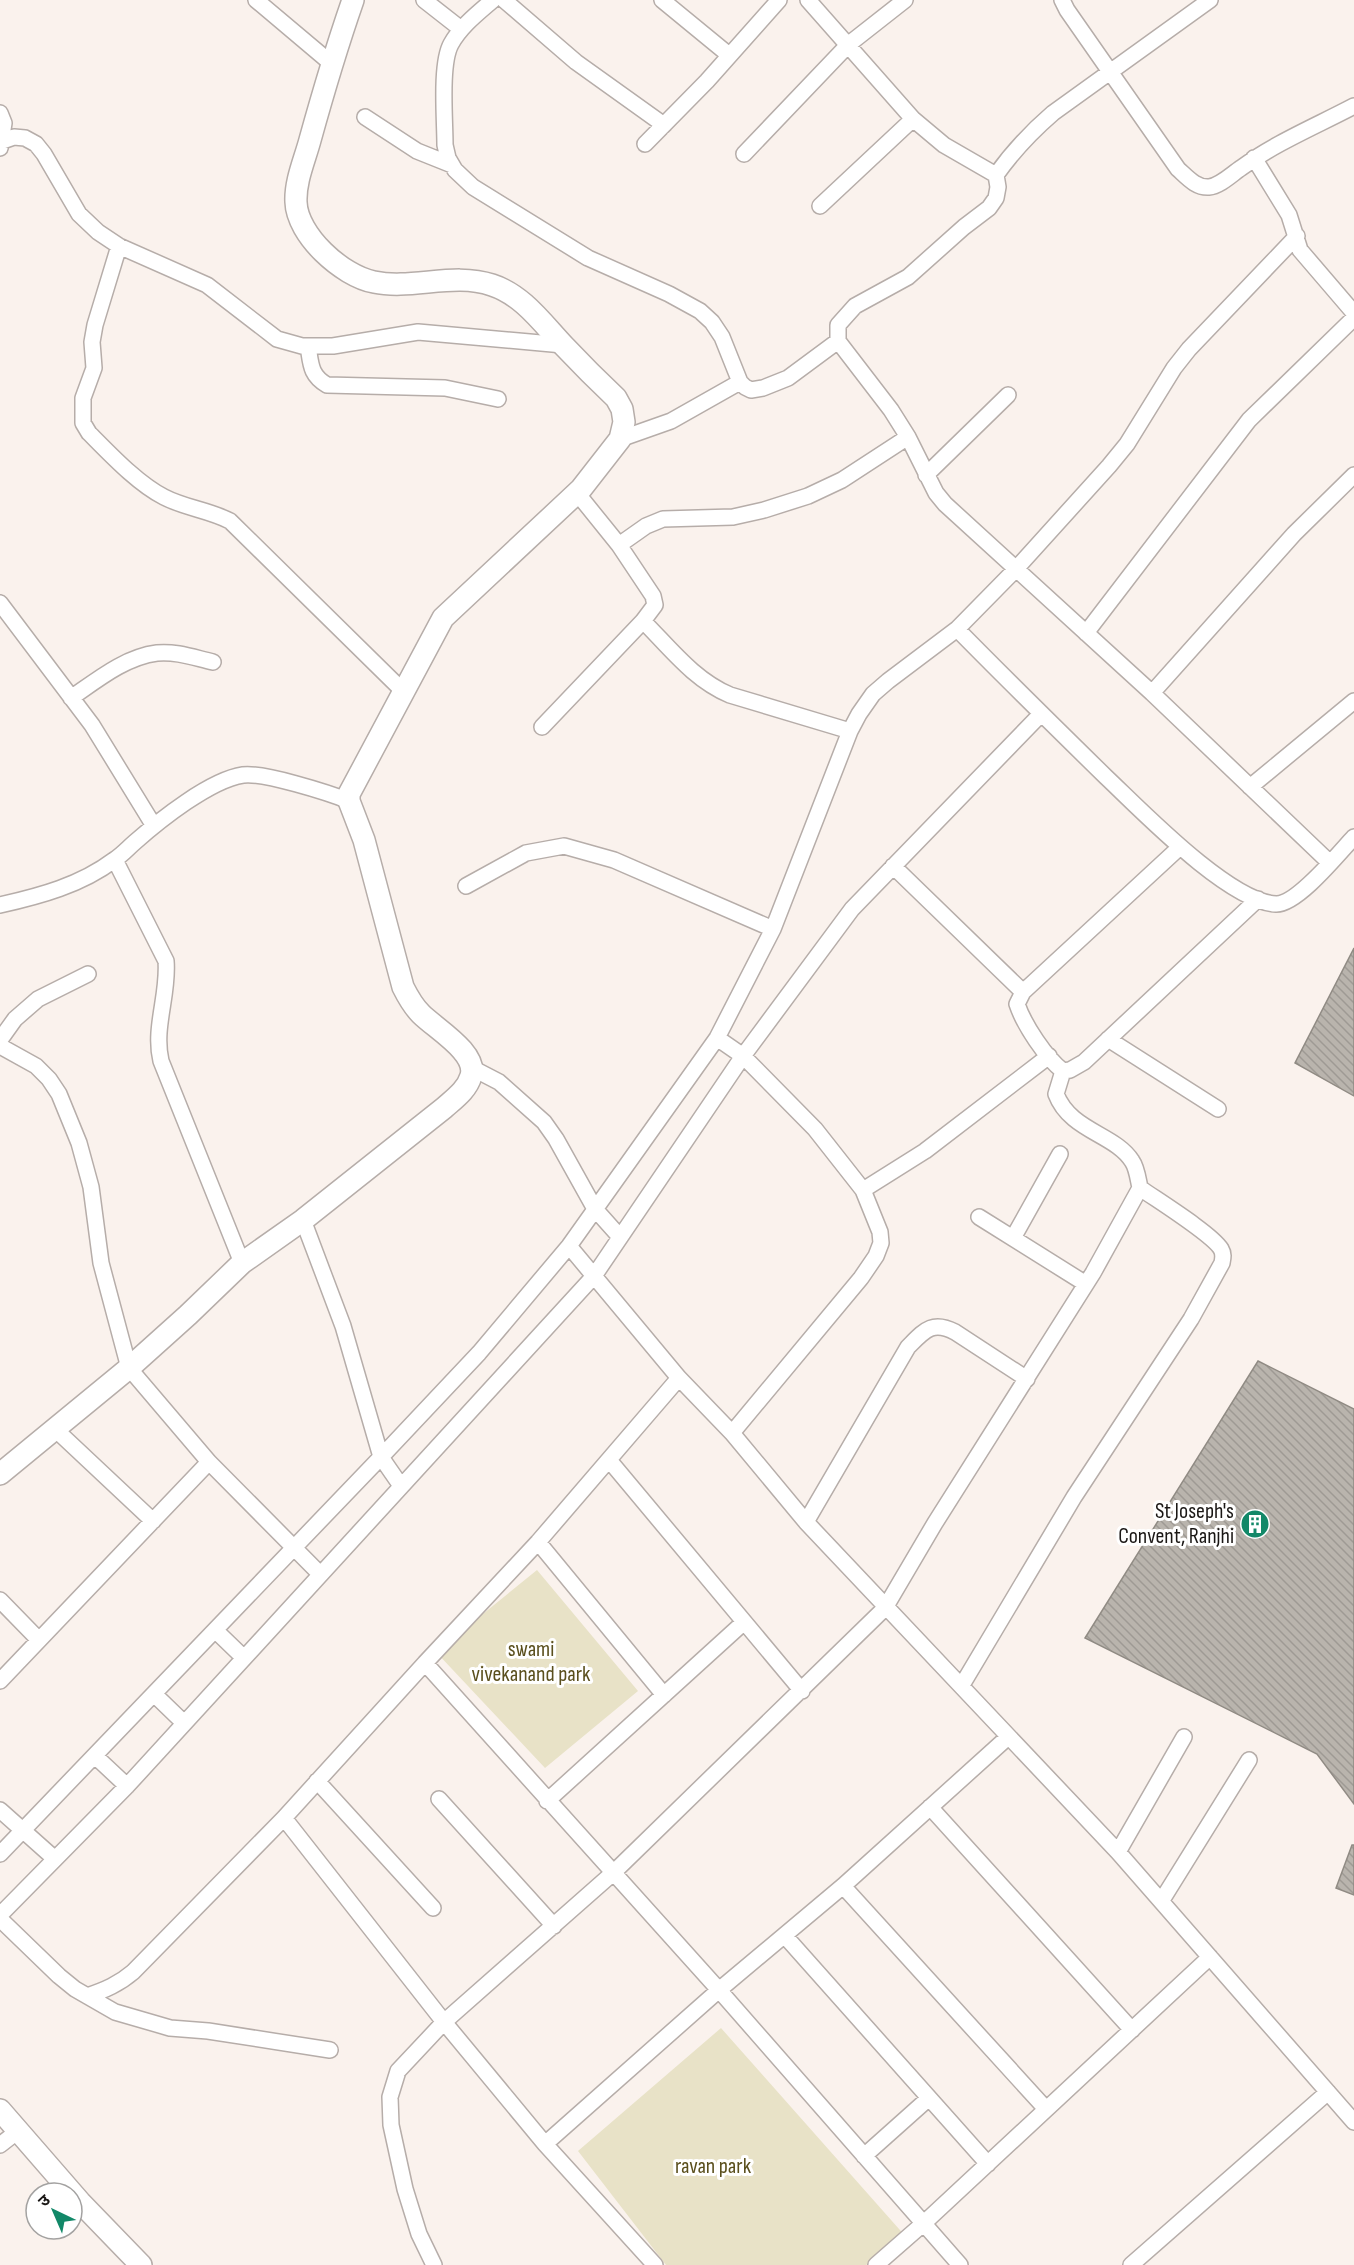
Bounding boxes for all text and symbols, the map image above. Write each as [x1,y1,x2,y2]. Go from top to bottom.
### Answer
place label: St Joseph's Convent, Ranjhi [1118,1498,1234,1550]
building icon: St Joseph's Convent, Ranjhi [1239,1508,1271,1540]
park label: swami vivekanand park [472,1636,591,1688]
park label: ravan park [675,2153,752,2180]
north arrow [24,2181,84,2241]
text: उ [35,2191,55,2211]

